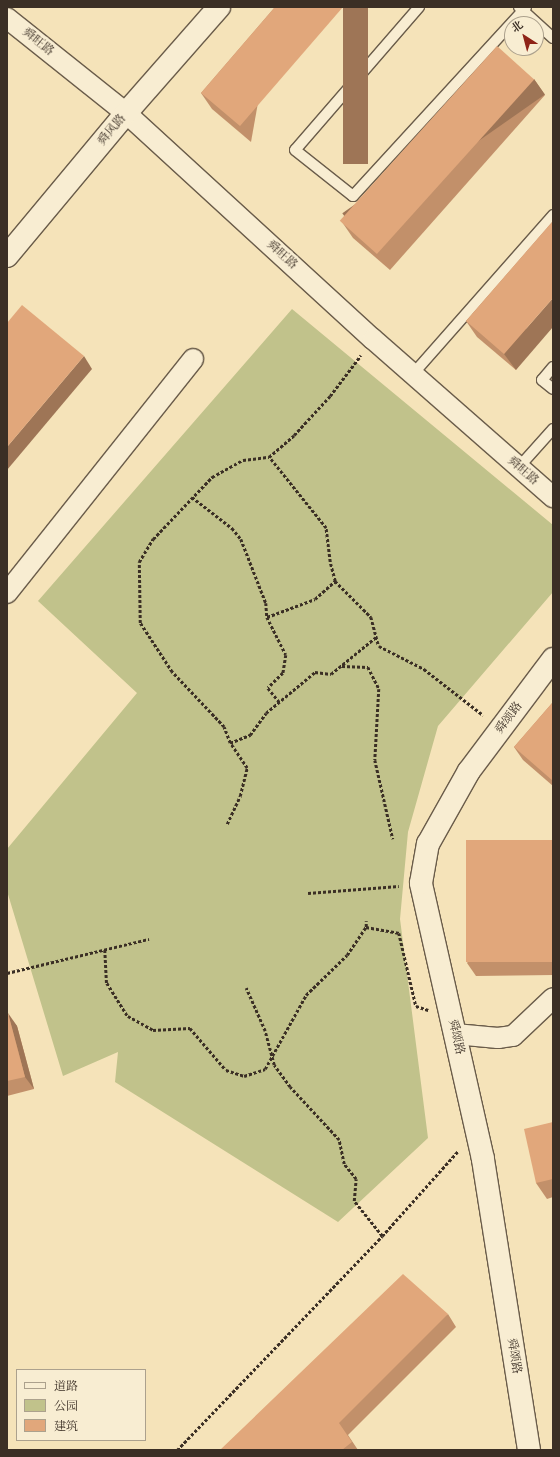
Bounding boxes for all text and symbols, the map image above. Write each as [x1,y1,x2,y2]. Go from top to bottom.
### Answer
north arrow [504,16,544,56]
text: 北 [509,18,526,36]
street label: 舜旺路 [19,25,57,59]
street label: 舜风路 [95,112,129,148]
street label: 舜旺路 [264,238,300,272]
street label: 舜旺路 [505,454,541,488]
street label: 舜颂路 [492,699,526,737]
street label: 舜颂路 [445,1018,467,1056]
street label: 舜颂路 [504,1337,524,1375]
legend [16,1369,146,1441]
text: 道路 [54,1379,78,1394]
text: 公园 [54,1399,78,1414]
text: 建筑 [54,1419,78,1434]

